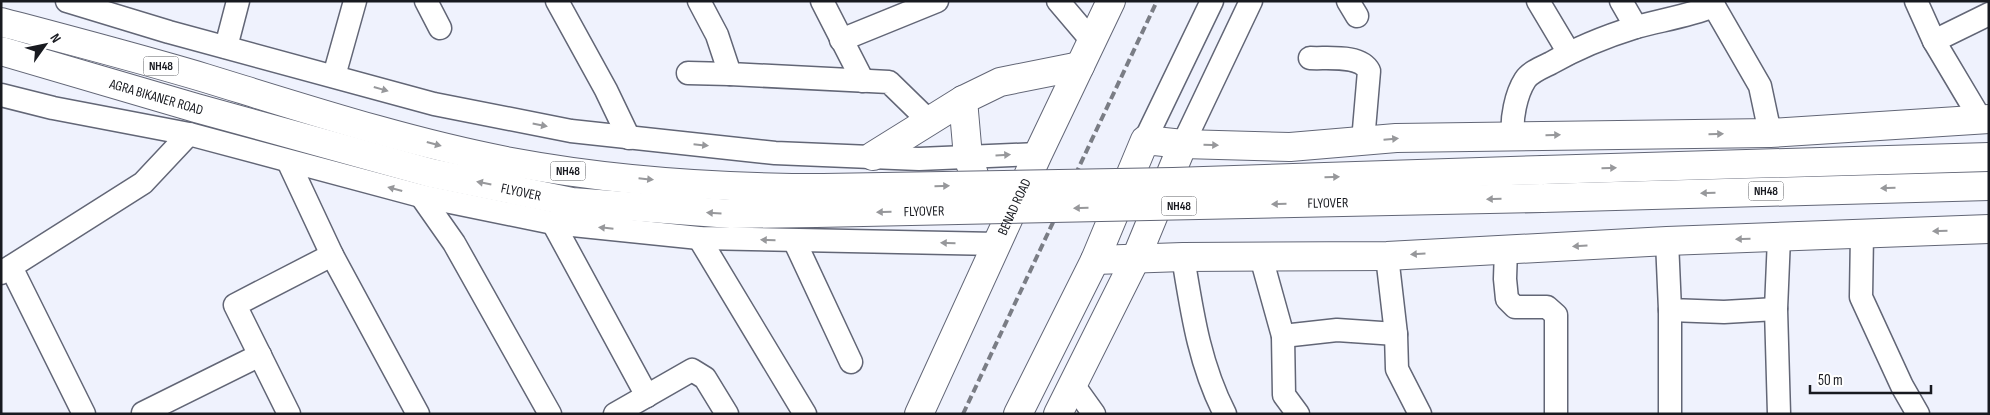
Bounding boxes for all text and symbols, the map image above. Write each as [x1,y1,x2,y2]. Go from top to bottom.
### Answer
north arrow [20,20,70,70]
text: N [46,30,65,46]
road number: NH48 [144,56,178,76]
street label: AGRA BIKANER ROAD [107,75,205,119]
one-way arrow [374,86,389,94]
one-way arrow [532,121,548,129]
one-way arrow [1708,130,1724,138]
one-way arrow [1545,131,1561,139]
one-way arrow [1383,135,1399,143]
one-way arrow [426,140,441,148]
one-way arrow [693,141,709,149]
one-way arrow [1203,142,1219,150]
one-way arrow [995,151,1011,159]
road number: NH48 [550,162,586,180]
one-way arrow [1601,163,1617,171]
one-way arrow [1324,172,1340,180]
one-way arrow [638,175,654,183]
street label: BENAD ROAD [994,176,1035,238]
one-way arrow [476,179,492,187]
street label: FLYOVER [499,180,543,205]
one-way arrow [934,182,950,190]
road number: NH48 [1748,182,1784,200]
one-way arrow [1879,184,1895,192]
one-way arrow [387,185,402,193]
one-way arrow [1699,189,1715,197]
street label: FLYOVER [1307,194,1349,212]
one-way arrow [1485,195,1501,203]
road number: NH48 [1162,197,1196,216]
one-way arrow [1270,200,1286,208]
street label: FLYOVER [903,202,945,220]
one-way arrow [1073,204,1089,212]
one-way arrow [875,208,891,216]
one-way arrow [706,209,722,217]
one-way arrow [598,224,614,232]
one-way arrow [1932,227,1948,235]
one-way arrow [1734,235,1750,243]
one-way arrow [760,236,776,244]
one-way arrow [940,239,956,247]
one-way arrow [1572,242,1588,250]
one-way arrow [1410,250,1426,258]
scale bar [1810,362,1931,394]
text: 50 m [1818,371,1843,390]

